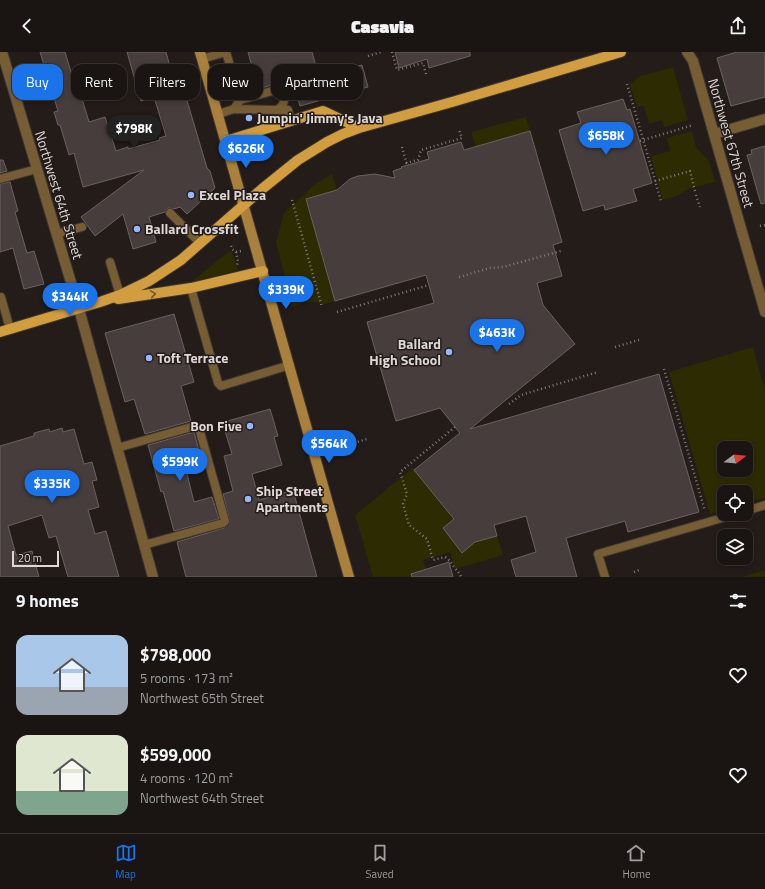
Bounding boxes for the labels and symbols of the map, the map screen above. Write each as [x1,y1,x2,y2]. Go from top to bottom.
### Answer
street label: Northwest 67th Street [703,76,760,210]
place label: Jumpin' Jimmy's Java [257,107,383,128]
marker: Jumpin' Jimmy's Java [244,113,254,123]
pin: $798K [106,115,162,149]
pin: $658K [578,122,634,156]
street label: Northwest 64th Street [30,128,89,262]
pin: $626K [218,135,274,169]
place label: Excel Plaza [199,184,266,205]
marker: Excel Plaza [186,190,196,200]
place label: Ballard Crossfit [145,218,239,239]
marker: Ballard Crossfit [132,224,142,234]
pin: $339K [258,276,314,310]
pin: $344K [42,283,98,317]
one-way arrow [150,290,156,299]
pin: $463K [469,319,525,353]
place label: Ballard High School [369,333,441,370]
place label: Toft Terrace [157,347,228,368]
marker: Ballard High School [444,347,454,357]
marker: Toft Terrace [144,353,154,363]
place label: Bon Five [190,415,242,436]
marker: Bon Five [245,421,255,431]
pin: $564K [301,430,357,464]
north arrow [717,441,753,477]
pin: $599K [152,448,208,482]
pin: $335K [24,470,80,504]
place label: Ship Street Apartments [256,480,328,517]
marker: Ship Street Apartments [243,494,253,504]
scale bar [12,549,59,568]

